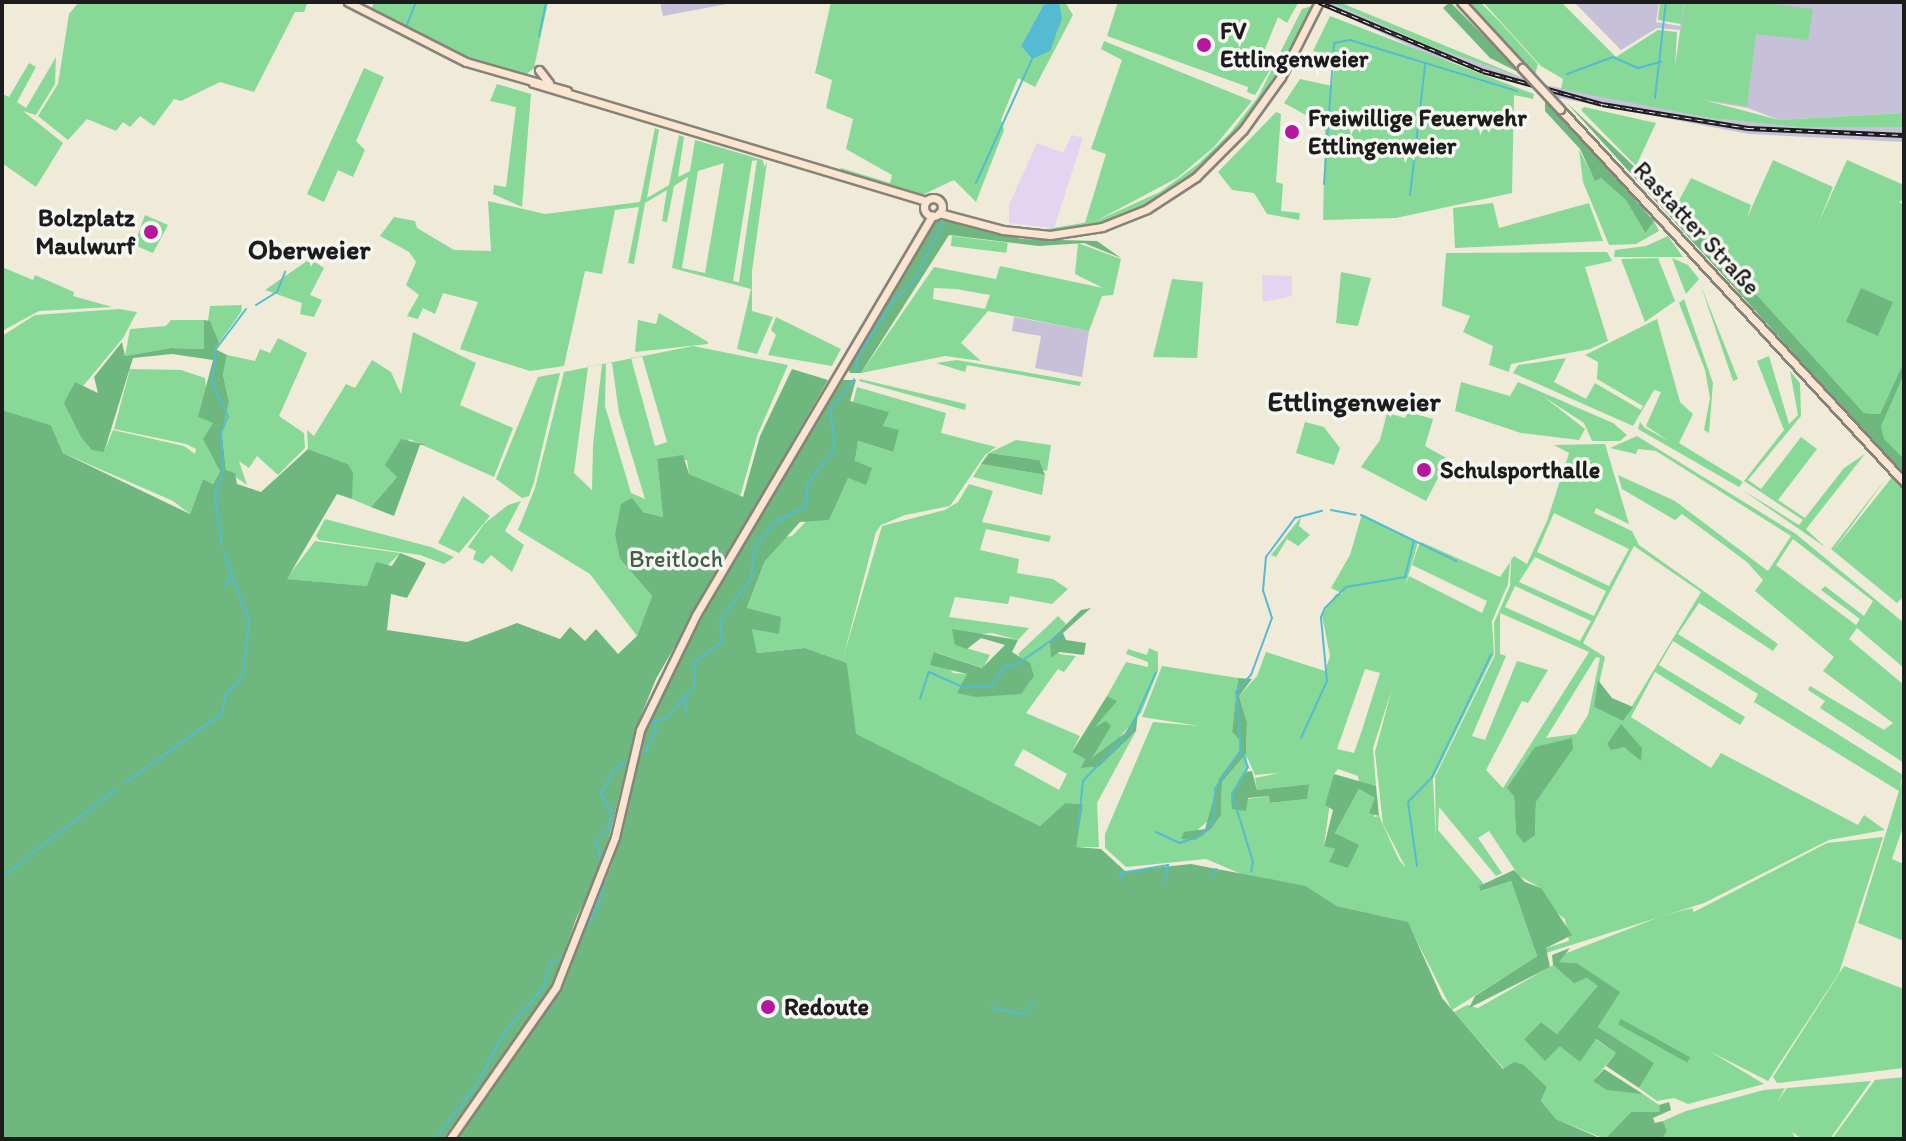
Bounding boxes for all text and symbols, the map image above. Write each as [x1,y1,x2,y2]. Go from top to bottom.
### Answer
place label: FV Ettlingenweier [1220,17,1368,73]
marker: FV Ettlingenweier [1195,36,1213,54]
place label: Freiwillige Feuerwehr Ettlingenweier [1308,104,1526,160]
marker: Freiwillige Feuerwehr Ettlingenweier [1283,123,1301,141]
street label: Rastatter Straße [1628,155,1766,301]
place label: Bolzplatz Maulwurf [35,204,135,260]
marker: Bolzplatz Maulwurf [142,223,160,241]
district label: Oberweier [248,232,370,266]
district label: Ettlingenweier [1267,384,1441,418]
place label: Schulsporthalle [1440,456,1600,484]
marker: Schulsporthalle [1415,461,1433,479]
park label: Breitloch [629,545,723,573]
place label: Redoute [784,993,869,1021]
marker: Redoute [759,998,777,1016]

